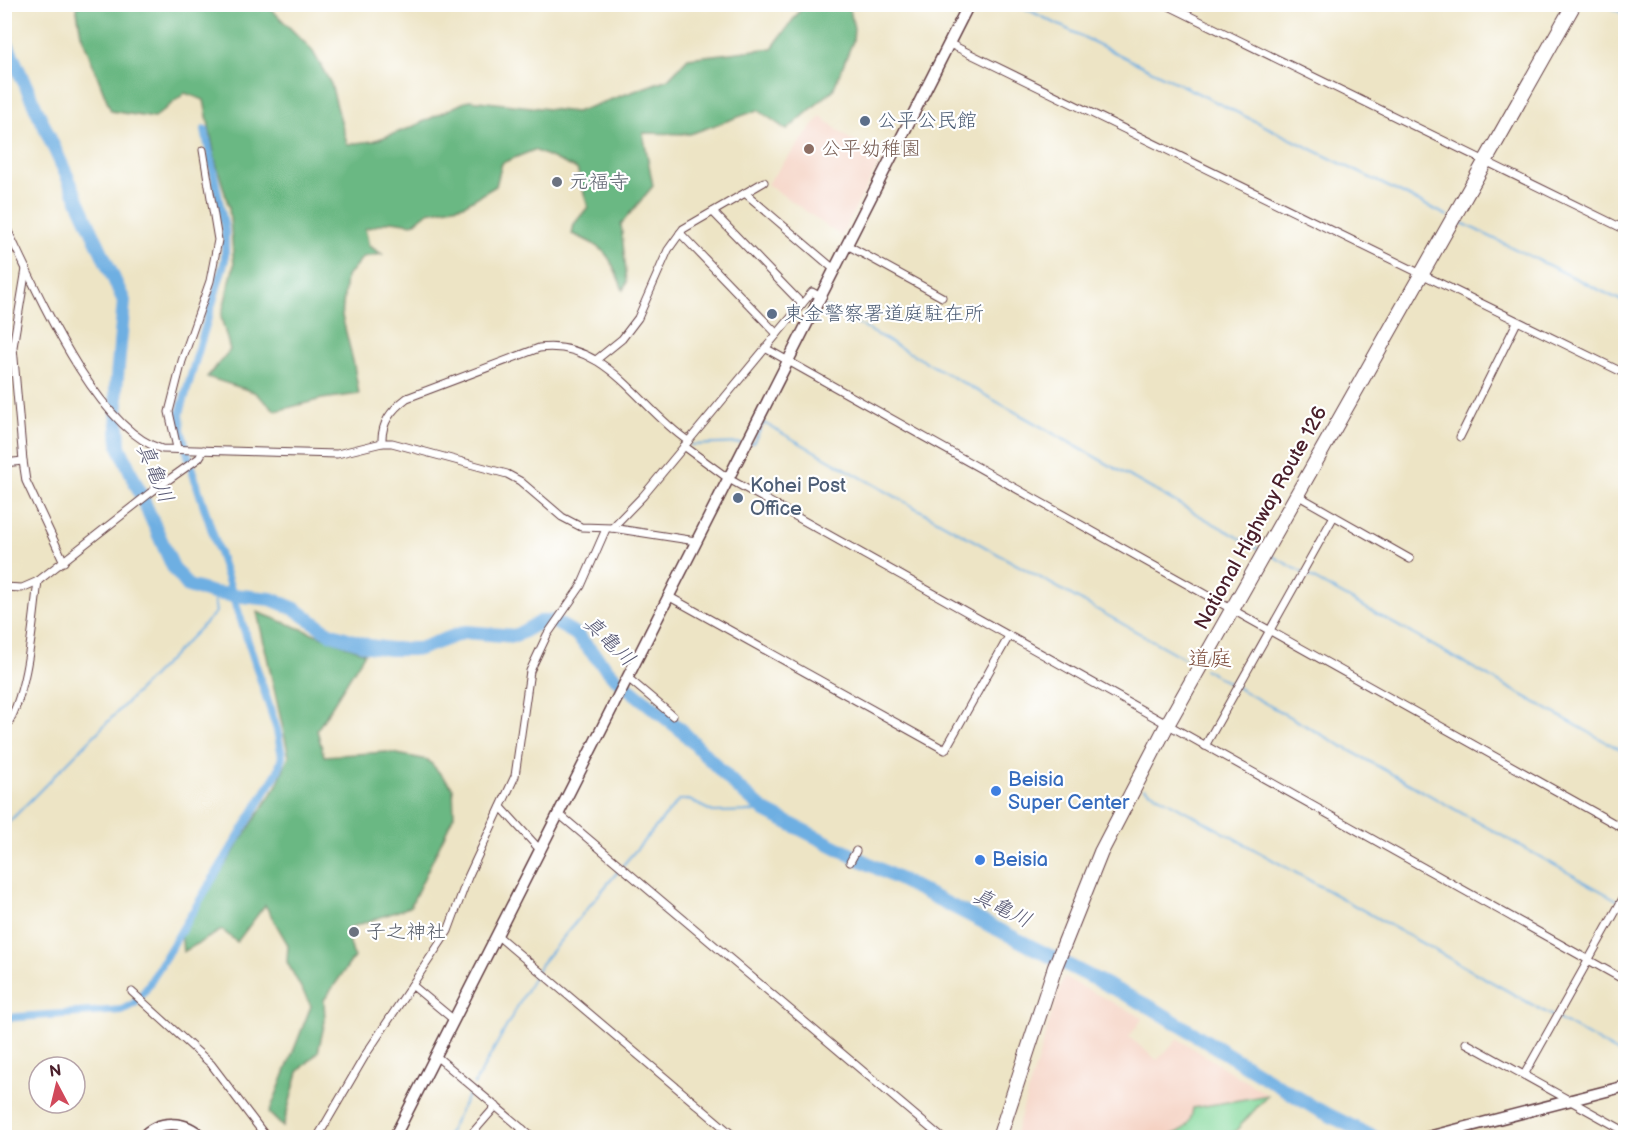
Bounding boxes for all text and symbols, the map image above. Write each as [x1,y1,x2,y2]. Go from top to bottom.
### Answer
place label: 公平公民館 [877,109,977,133]
marker: 公平公民館 [858,114,872,128]
place label: 公平幼稚園 [821,137,921,161]
marker: 公平幼稚園 [802,142,816,156]
place label: 元福寺 [569,170,629,194]
marker: 元福寺 [550,175,564,189]
place label: 東金警察署道庭駐在所 [784,302,984,326]
marker: 東金警察署道庭駐在所 [765,307,779,321]
street label: National Highway Route 126 [1190,402,1332,634]
water label: 真亀川 [131,439,179,507]
place label: Kohei Post Office [750,474,846,521]
marker: Kohei Post Office [731,491,745,505]
water label: 真亀川 [578,610,640,672]
district label: 道庭 [1188,646,1232,673]
place label: Beisia Super Center [1008,768,1130,815]
marker: Beisia Super Center [989,784,1003,798]
place label: Beisia [992,848,1048,872]
marker: Beisia [973,853,987,867]
water label: 真亀川 [968,883,1036,933]
place label: 子之神社 [366,920,446,944]
marker: 子之神社 [347,925,361,939]
north arrow [27,1055,87,1115]
text: N [48,1061,62,1082]

